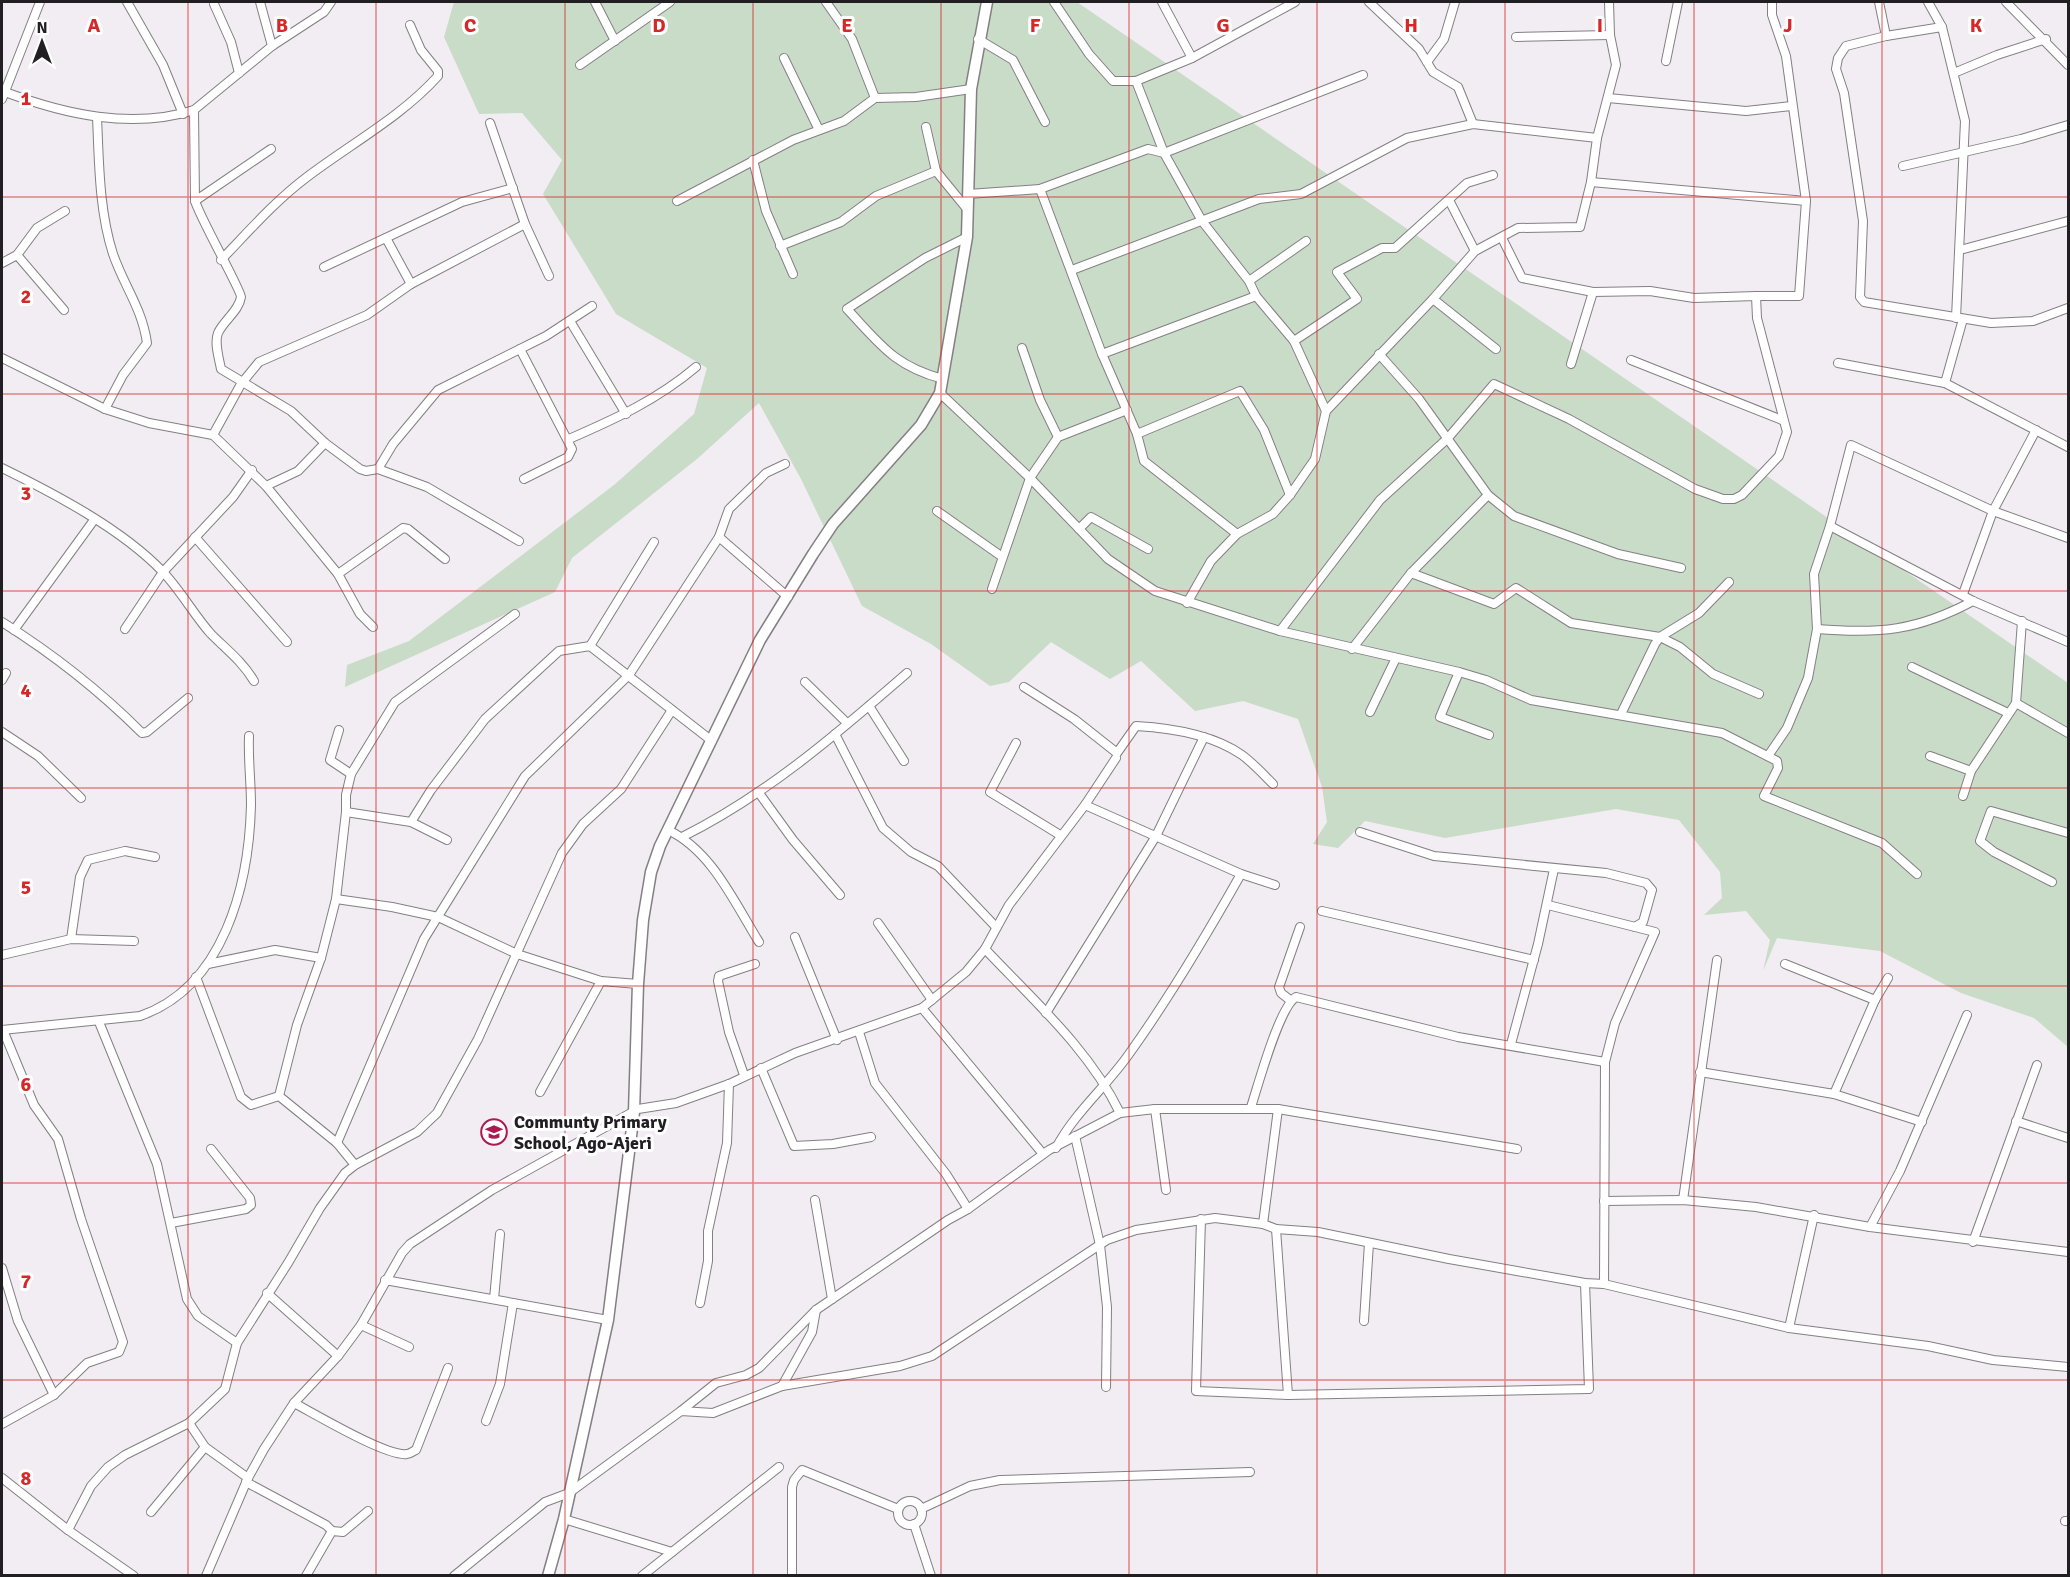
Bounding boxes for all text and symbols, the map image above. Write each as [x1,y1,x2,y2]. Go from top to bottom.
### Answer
north arrow [12,12,72,72]
text: A [88,13,101,38]
text: B [276,13,288,38]
text: C [464,13,476,38]
text: D [652,13,666,38]
text: E [841,13,853,38]
text: F [1030,13,1041,38]
text: G [1216,13,1230,38]
text: H [1404,13,1418,38]
text: I [1597,13,1603,38]
text: J [1783,13,1793,38]
text: K [1970,13,1983,38]
text: N [36,18,48,38]
text: 1 [21,86,32,111]
text: 2 [21,284,31,309]
text: 3 [21,481,31,506]
text: 4 [21,678,32,703]
text: 5 [21,875,31,900]
text: 6 [21,1072,32,1097]
place label: Communty Primary School, Ago-Ajeri [514,1111,667,1154]
school or university icon: Communty Primary School, Ago-Ajeri [479,1117,509,1147]
text: 7 [21,1269,32,1294]
text: 8 [21,1466,32,1491]

